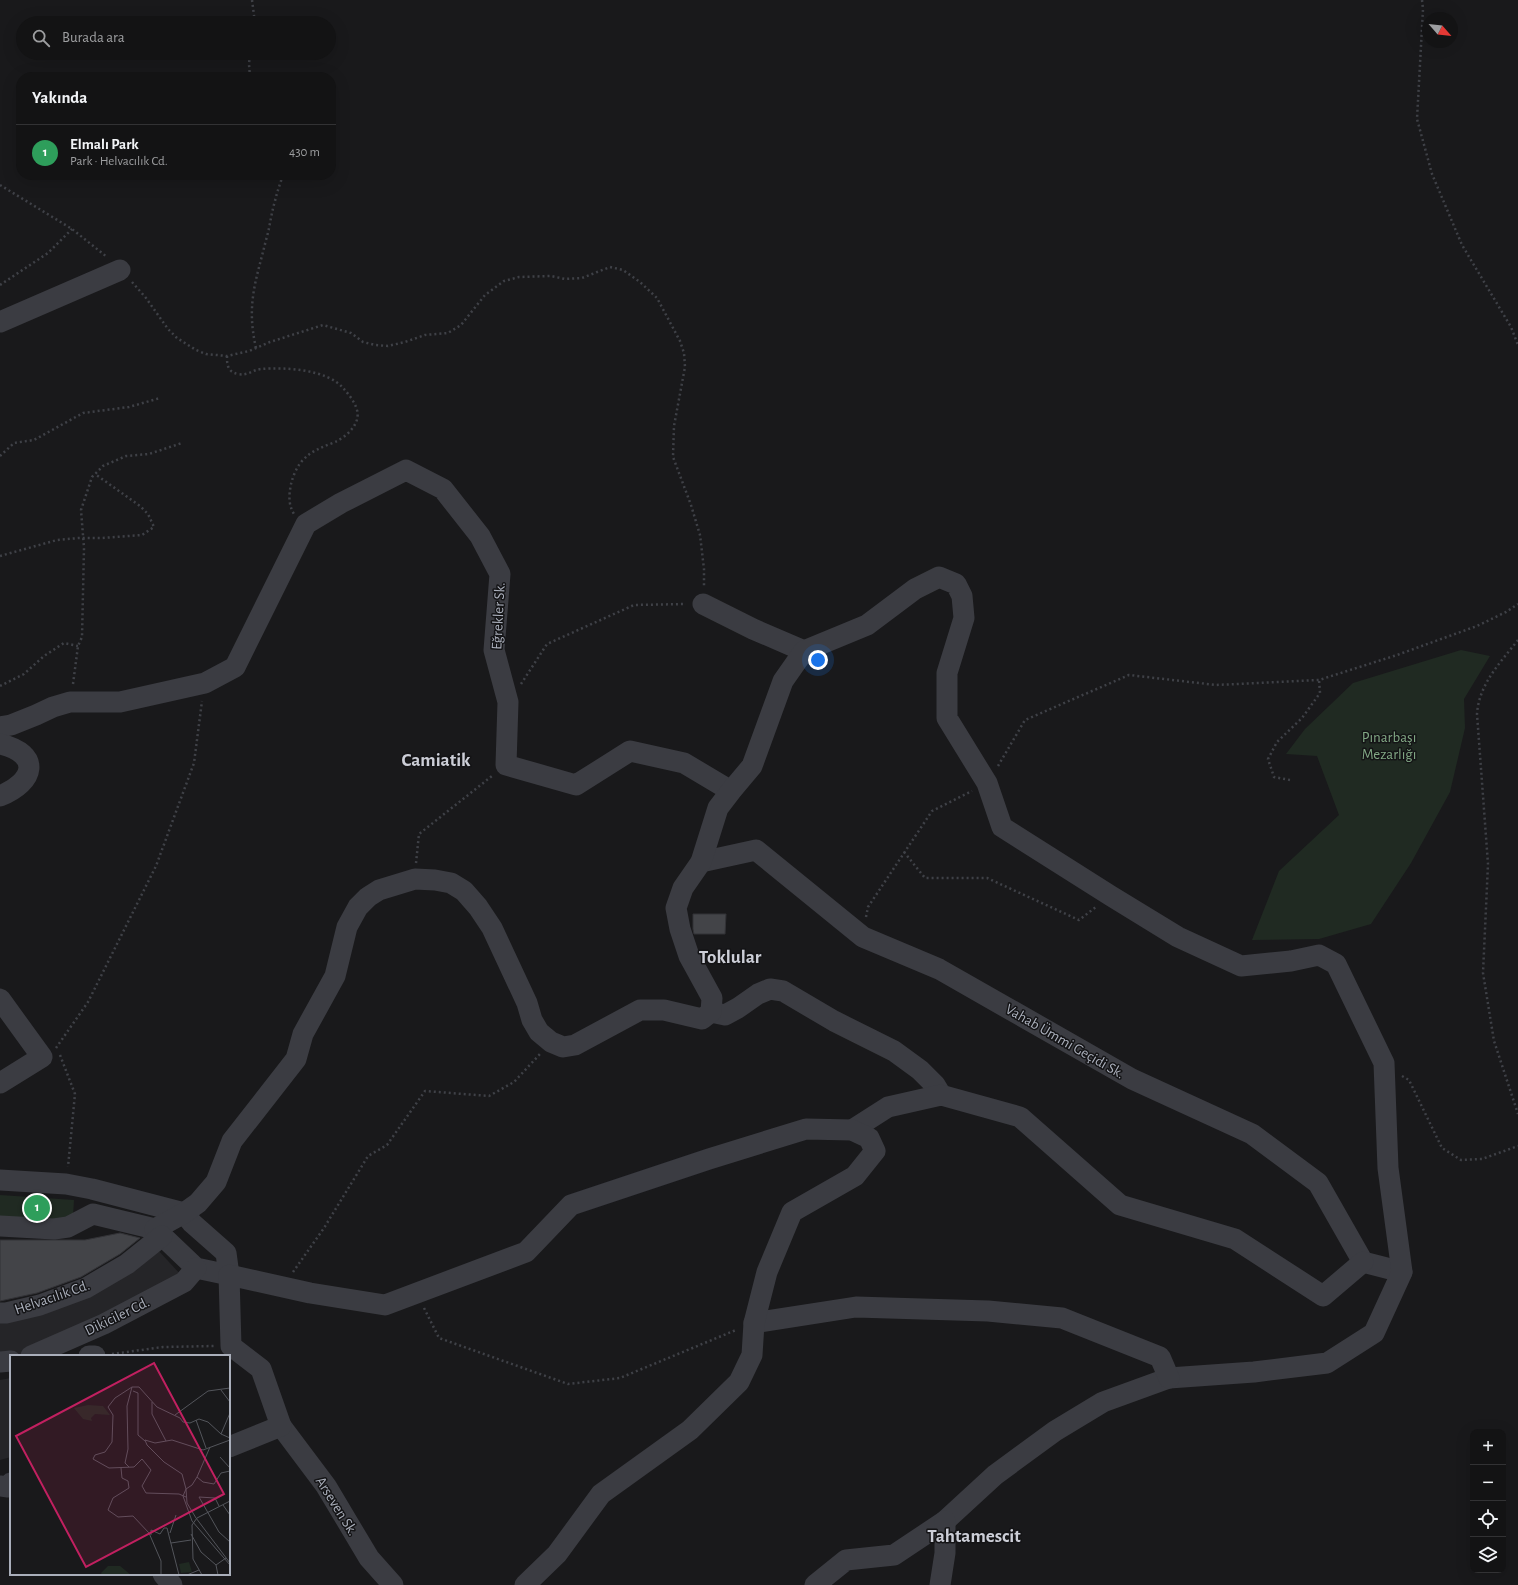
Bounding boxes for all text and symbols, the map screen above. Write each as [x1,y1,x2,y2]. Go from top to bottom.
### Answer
north arrow [1422,12,1458,48]
search box [16,16,336,60]
icon: search [30,27,52,49]
text: Burada ara [62,30,125,45]
text: Yakında [32,89,88,106]
text: Elmalı Park [70,137,139,152]
text: 1 [43,146,47,159]
text: 430 m [289,146,320,159]
text: Park · Helvacılık Cd. [70,155,168,168]
street label: Eğrekler Sk. [489,582,508,650]
your location [808,650,828,670]
park label: Pınarbaşı Mezarlığı [1362,730,1416,762]
district label: Camiatik [401,751,471,770]
district label: Toklular [699,948,762,967]
street label: Vahab Ümmi Geçidi Sk. [1003,1000,1128,1082]
pin: 1 [24,1193,50,1223]
street label: Helvacılık Cd. [13,1278,92,1317]
street label: Dikiciler Cd. [83,1294,152,1338]
inset map [10,1355,230,1575]
map controls [1470,1429,1506,1573]
button: + [1470,1429,1506,1465]
button: − [1470,1465,1506,1501]
street label: Arseven Sk. [313,1474,361,1538]
button: locate [1470,1501,1506,1537]
district label: Tahtamescit [927,1527,1021,1546]
button: layers [1470,1537,1506,1573]

